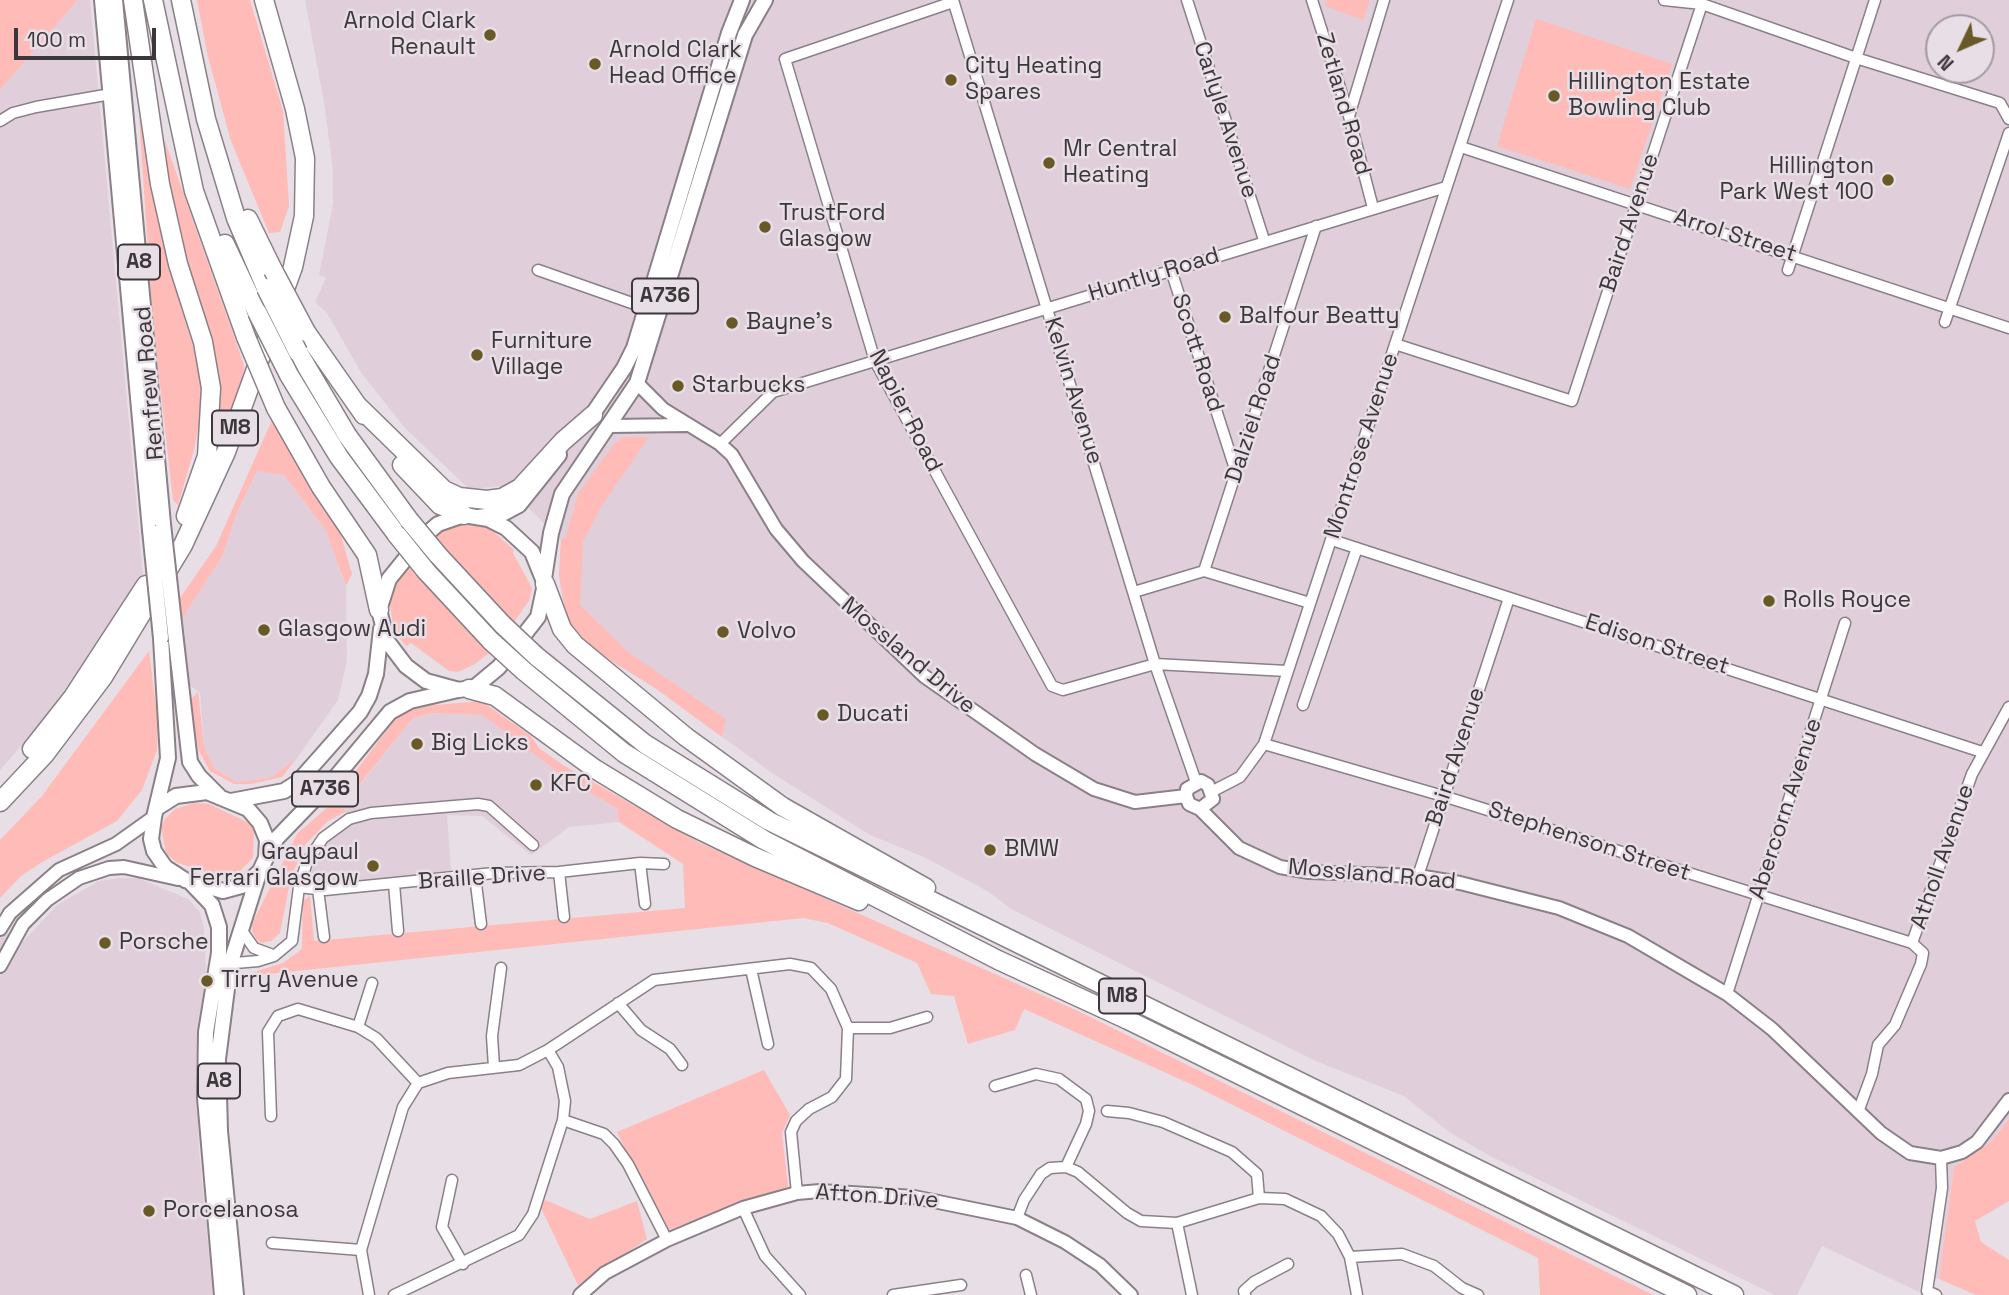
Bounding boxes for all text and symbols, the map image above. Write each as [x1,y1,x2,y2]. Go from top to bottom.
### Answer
place label: Arnold Clark Renault [343,8,476,62]
scale bar [18,14,159,58]
north arrow [1925,14,1995,84]
text: 100 m [27,26,86,53]
marker: Arnold Clark Renault [482,27,498,43]
street label: Zetland Road [1310,30,1376,178]
place label: Arnold Clark Head Office [609,37,742,91]
street label: Carlyle Avenue [1187,38,1263,202]
text: N [1933,49,1959,76]
place label: City Heating Spares [965,53,1102,107]
marker: Arnold Clark Head Office [587,56,603,72]
place label: Hillington Estate Bowling Club [1568,69,1750,123]
marker: City Heating Spares [943,72,959,88]
marker: Hillington Estate Bowling Club [1546,88,1562,104]
place label: Mr Central Heating [1063,136,1177,190]
street label: Baird Avenue [1595,150,1665,296]
place label: Hillington Park West 100 [1719,153,1874,207]
marker: Mr Central Heating [1041,155,1057,171]
marker: Hillington Park West 100 [1880,172,1896,188]
place label: TrustFord Glasgow [779,200,886,254]
street label: Arrol Street [1670,203,1800,269]
marker: TrustFord Glasgow [757,219,773,235]
street label: Huntly Road [1085,242,1223,308]
road number: A8 [118,244,160,280]
road number: A736 [632,278,698,314]
street label: Scott Road [1165,291,1229,415]
place label: Balfour Beatty [1239,303,1400,331]
street label: Renfrew Road [130,305,170,461]
place label: Bayne's [746,309,833,337]
marker: Balfour Beatty [1217,309,1233,325]
street label: Kelvin Avenue [1038,314,1108,468]
marker: Bayne's [724,315,740,331]
place label: Furniture Village [491,328,592,382]
street label: Napier Road [862,345,948,477]
marker: Furniture Village [469,347,485,363]
street label: Montrose Avenue [1319,350,1405,542]
street label: Dalziel Road [1220,351,1288,487]
place label: Starbucks [692,372,805,400]
marker: Starbucks [670,378,686,394]
road number: M8 [212,410,258,446]
place label: Rolls Royce [1783,587,1911,615]
street label: Mossland Drive [835,592,981,720]
marker: Rolls Royce [1761,593,1777,609]
street label: Edison Street [1581,609,1733,681]
place label: Glasgow Audi [278,616,426,644]
place label: Volvo [737,618,796,646]
marker: Glasgow Audi [256,622,272,638]
marker: Volvo [715,624,731,640]
street label: Baird Avenue [1421,684,1491,830]
place label: Ducati [837,701,909,729]
marker: Ducati [815,707,831,723]
street label: Abercorn Avenue [1744,715,1828,903]
place label: Big Licks [431,730,529,758]
marker: Big Licks [409,736,425,752]
place label: KFC [550,771,591,799]
road number: A736 [292,772,358,806]
marker: KFC [528,777,544,793]
street label: Atholl Avenue [1905,781,1981,933]
street label: Stephenson Street [1484,796,1694,888]
place label: BMW [1004,836,1059,864]
place label: Graypaul Ferrari Glasgow [189,839,359,893]
marker: BMW [982,842,998,858]
street label: Mossland Road [1287,854,1457,896]
marker: Graypaul Ferrari Glasgow [365,858,381,874]
street label: Braille Drive [417,860,547,896]
place label: Porsche [119,929,209,957]
marker: Porsche [97,935,113,951]
place label: Tirry Avenue [221,967,359,995]
marker: Tirry Avenue [199,973,215,989]
road number: M8 [1099,978,1145,1014]
road number: A8 [198,1064,240,1098]
street label: Afton Drive [815,1179,939,1215]
place label: Porcelanosa [163,1197,299,1225]
marker: Porcelanosa [141,1203,157,1219]

